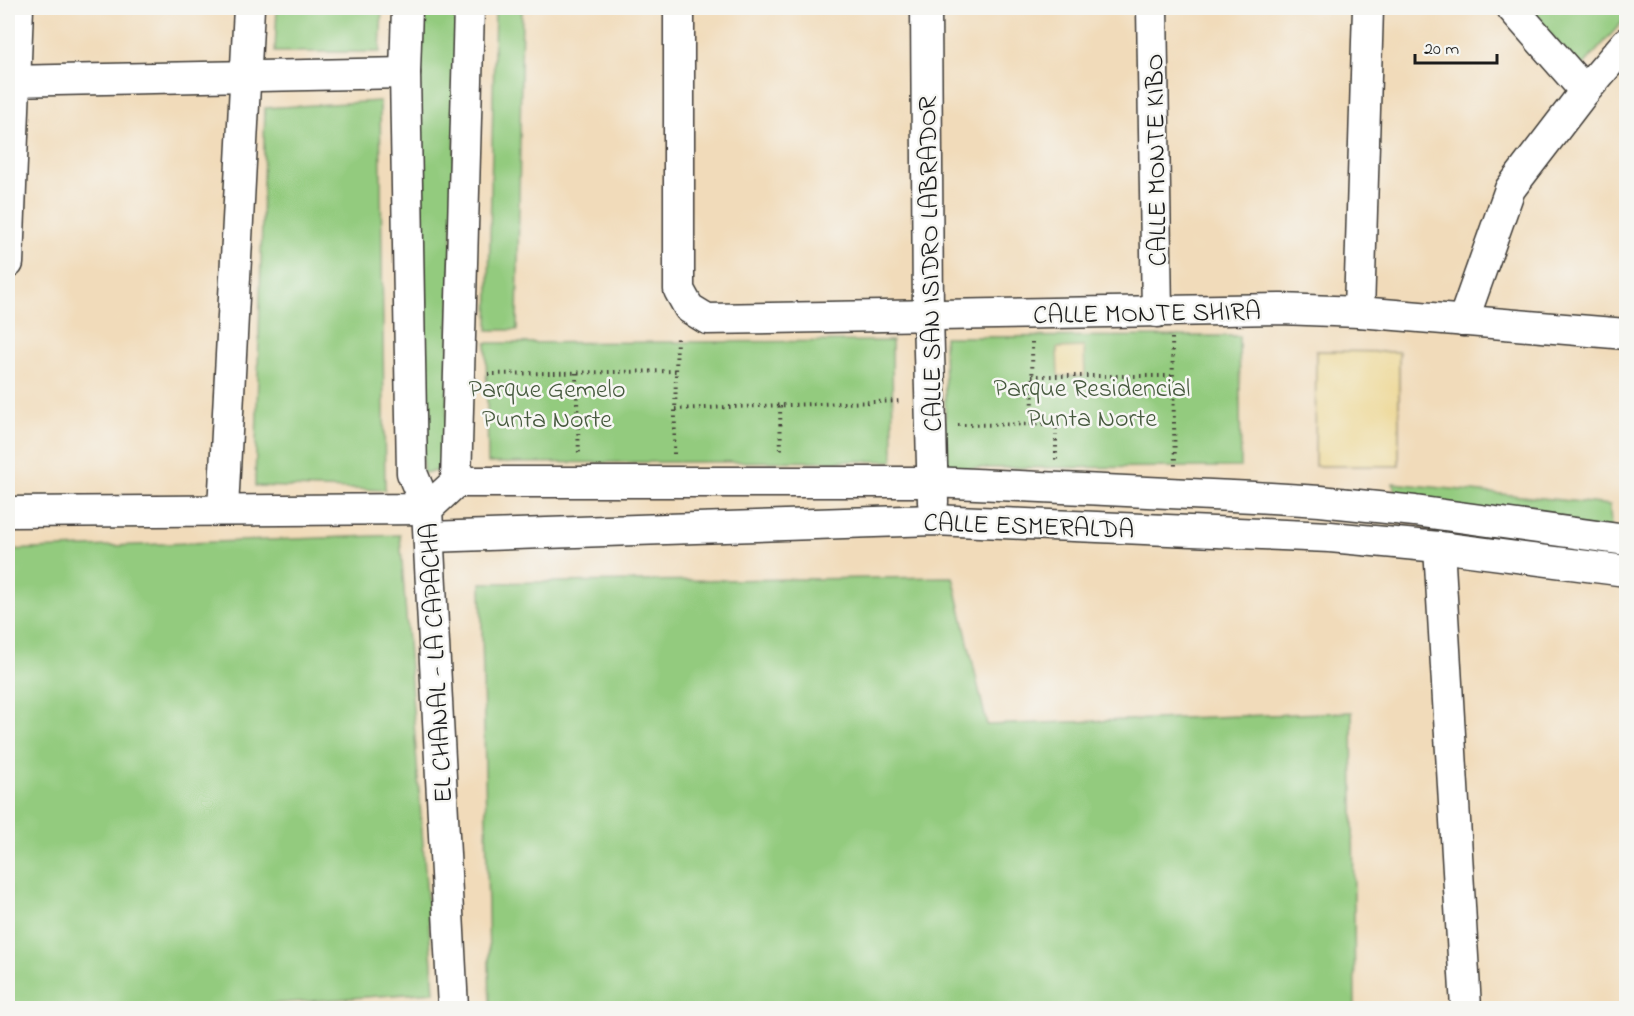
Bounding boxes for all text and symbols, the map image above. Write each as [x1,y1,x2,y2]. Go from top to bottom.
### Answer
scale bar [1415,27,1498,65]
text: 20 m [1424,37,1459,63]
street label: CALLE MONTE KIBO [1137,53,1179,267]
street label: CALLE SAN ISIDRO LABRADOR [910,95,954,432]
street label: CALLE MONTE SHIRA [1033,294,1261,336]
park label: Parque Residencial Punta Norte [993,371,1191,439]
park label: Parque Gemelo Punta Norte [468,372,626,440]
street label: CALLE ESMERALDA [923,505,1135,551]
street label: EL CHANAL - LA CAPACHA [412,522,464,804]

